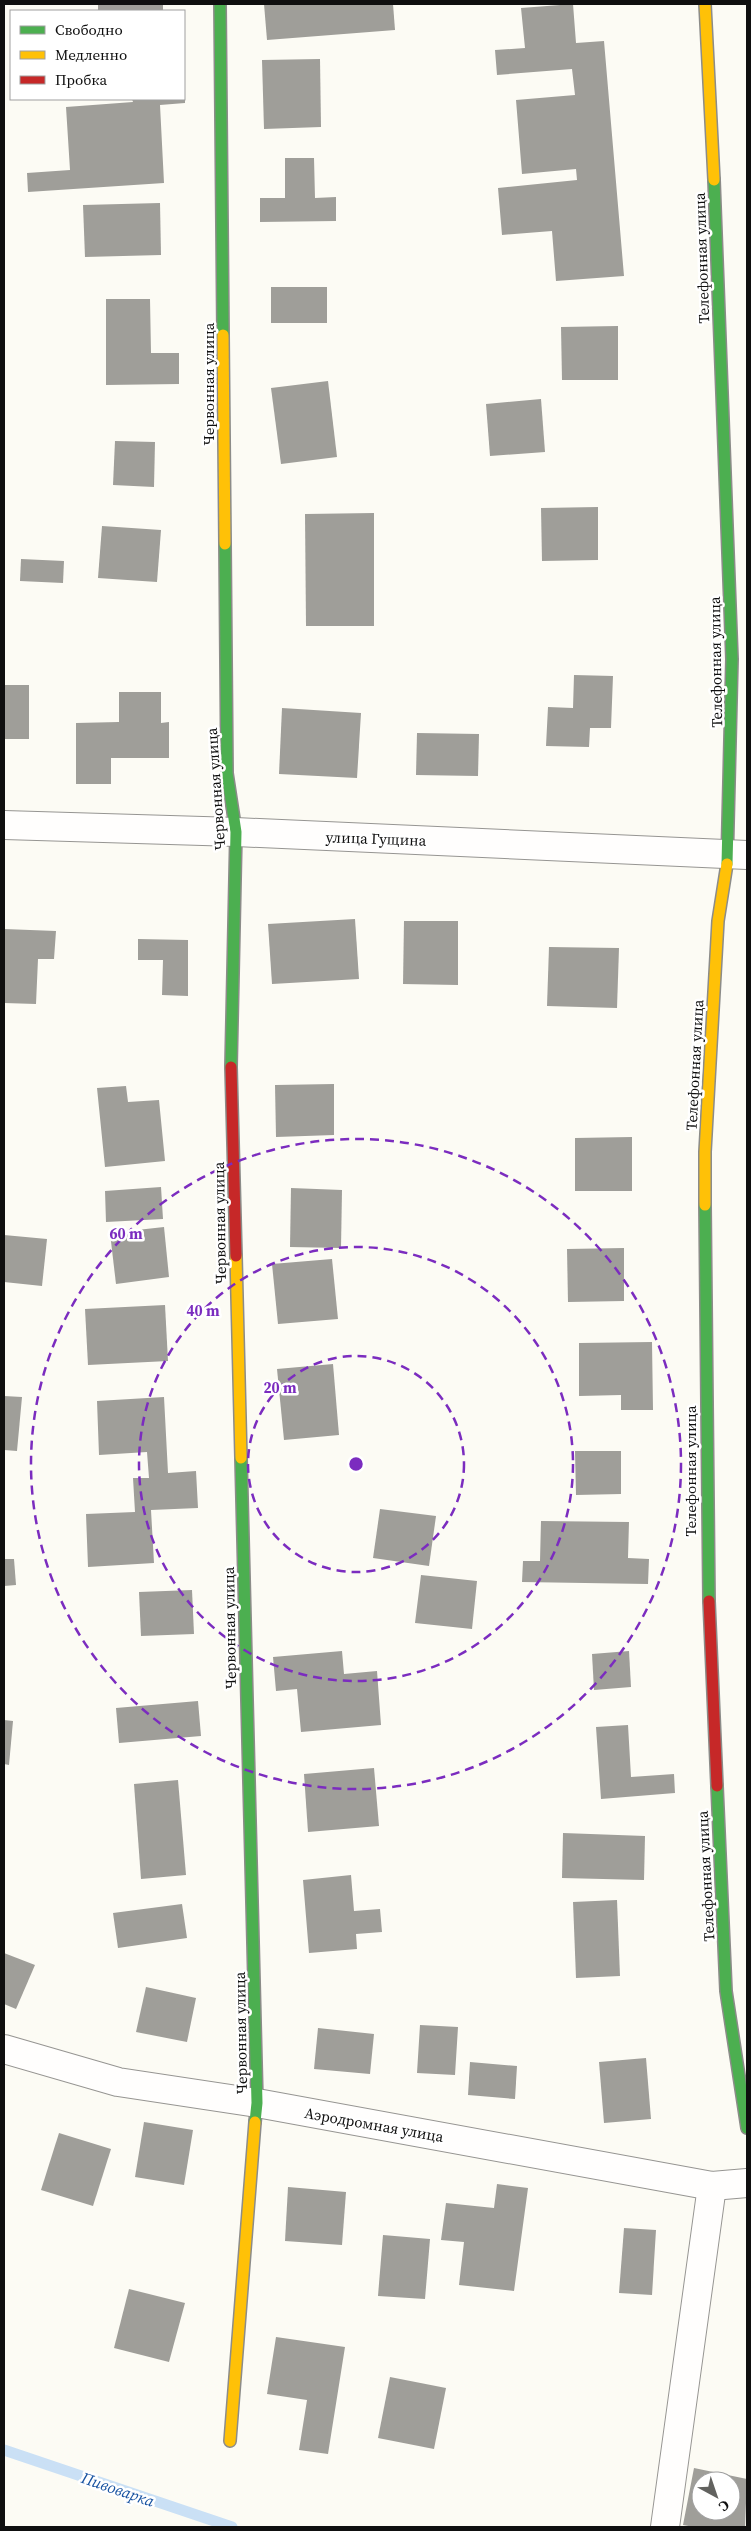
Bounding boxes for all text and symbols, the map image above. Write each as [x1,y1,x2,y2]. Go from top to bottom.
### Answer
legend [10,10,185,100]
text: Свободно [55,19,123,40]
text: Медленно [55,44,127,65]
text: Пробка [55,69,107,90]
street label: Телефонная улица [689,192,714,324]
street label: Червонная улица [198,322,219,445]
street label: Телефонная улица [704,596,727,728]
street label: Червонная улица [201,727,230,851]
street label: улица Гущина [325,826,427,851]
street label: Телефонная улица [681,999,708,1131]
street label: Червонная улица [208,1161,231,1285]
text: 60 m [109,1223,143,1244]
text: 40 m [186,1300,220,1321]
text: 20 m [263,1377,297,1398]
street label: Телефонная улица [680,1405,701,1537]
centre of rings [347,1455,365,1473]
street label: Червонная улица [218,1566,241,1690]
street label: Телефонная улица [692,1810,719,1942]
street label: Червонная улица [229,1971,252,2095]
street label: Аэродромная улица [303,2102,446,2147]
water label: Пивоварка [78,2466,158,2512]
north arrow [691,2471,741,2521]
text: С [714,2495,734,2517]

